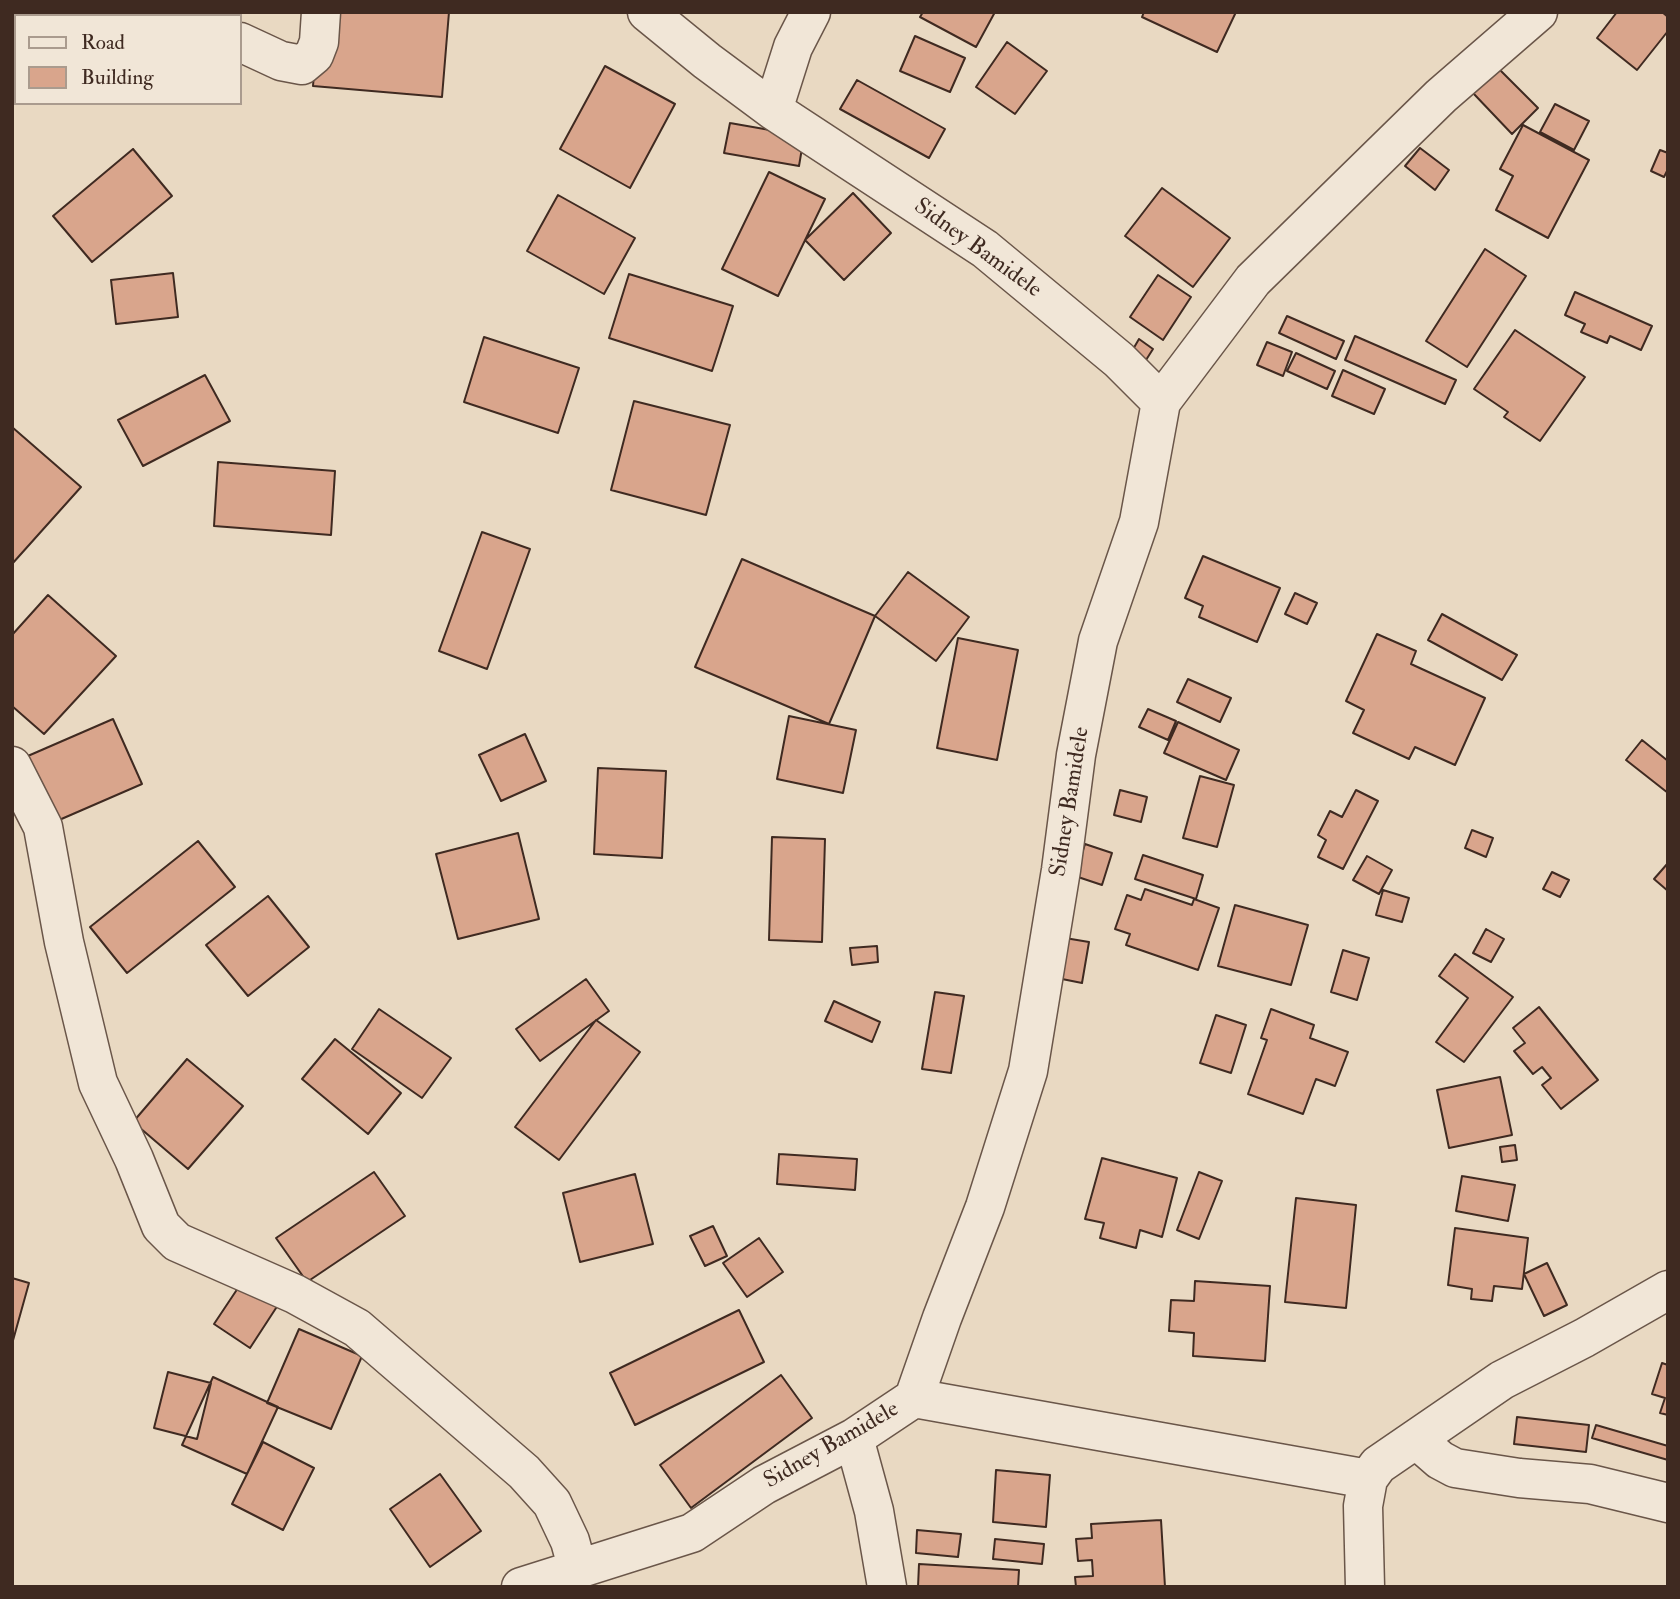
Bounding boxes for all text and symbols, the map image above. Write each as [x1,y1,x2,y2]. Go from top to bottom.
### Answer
legend [14,14,242,105]
text: Road [81,29,125,56]
text: Building [81,64,154,91]
street label: Sidney Bamidele [908,193,1046,305]
street label: Sidney Bamidele [1046,725,1096,879]
street label: Sidney Bamidele [760,1396,904,1496]

